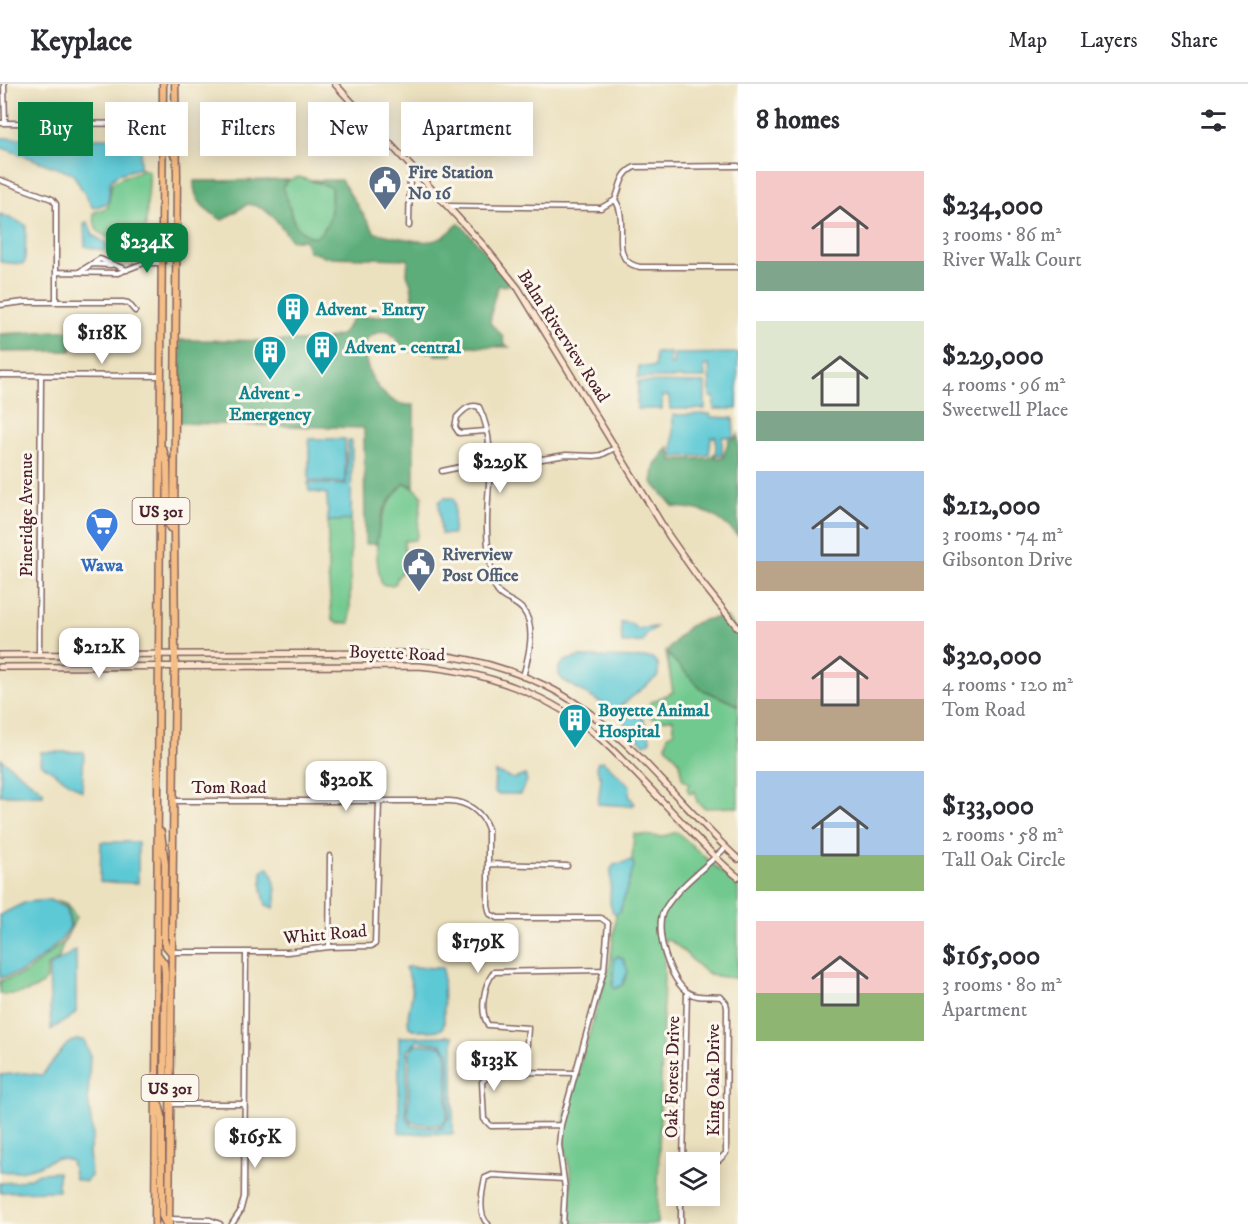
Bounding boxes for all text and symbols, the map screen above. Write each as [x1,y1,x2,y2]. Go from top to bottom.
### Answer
text: Keyplace [30,24,132,59]
text: Map [1008,28,1047,54]
text: Layers [1080,28,1138,54]
text: Share [1171,28,1218,54]
chip: Buy [18,102,93,156]
chip: Rent [105,102,188,156]
chip: Filters [200,102,296,156]
chip: New [308,102,389,156]
chip: Apartment [401,102,533,156]
text: 8 homes [756,104,840,137]
icon: filters [1197,104,1230,137]
place label: Fire Station No 16 [408,162,494,205]
public building icon: Fire Station No 16 [367,164,403,211]
text: $234,000 [942,190,1043,223]
icon: home [804,195,876,267]
pin: $234K [105,223,189,274]
text: 3 rooms · 86 m² [942,223,1061,248]
text: $234K [120,230,174,255]
text: River Walk Court [942,248,1082,273]
street label: Balm Riverview Road [512,266,614,407]
building icon: Advent - Entry [275,291,311,338]
place label: Advent - Entry [315,299,425,321]
pin: $118K [60,314,144,365]
text: $118K [77,321,127,346]
building icon: Advent - central [304,329,340,376]
building icon: Advent - Emergency [252,334,288,381]
place label: Advent - central [344,337,461,359]
text: $229,000 [942,340,1044,373]
icon: home [804,345,876,417]
text: 4 rooms · 96 m² [942,373,1065,398]
place label: Advent - Emergency [229,383,312,426]
text: Sweetwell Place [942,398,1068,423]
pin: $229K [458,443,542,494]
text: $229K [473,450,527,475]
street label: Pineridge Avenue [16,453,38,577]
text: $212,000 [942,490,1041,523]
icon: home [804,495,876,567]
road number: US 301 [132,498,190,524]
supermarket icon: Wawa [84,506,120,553]
text: 3 rooms · 74 m² [942,523,1063,548]
place label: Riverview Post Office [442,544,519,587]
public building icon: Riverview Post Office [401,546,437,593]
text: Gibsonton Drive [942,548,1073,573]
place label: Wawa [80,555,123,577]
pin: $212K [57,628,141,679]
text: $212K [73,635,125,660]
text: $320,000 [942,640,1042,673]
street label: Boyette Road [348,641,445,667]
icon: home [804,645,876,717]
text: 4 rooms · 120 m² [942,673,1073,698]
text: Tom Road [942,698,1025,723]
place label: Boyette Animal Hospital [598,700,710,743]
building icon: Boyette Animal Hospital [557,702,593,749]
pin: $320K [304,761,388,812]
text: $320K [319,768,373,793]
street label: Tom Road [191,777,267,799]
text: $133,000 [942,790,1034,823]
icon: home [804,795,876,867]
text: 2 rooms · 58 m² [942,823,1063,848]
text: Tall Oak Circle [942,848,1066,873]
street label: Whitt Road [281,920,368,950]
pin: $179K [436,923,520,974]
text: $179K [452,930,504,955]
text: $165,000 [942,940,1040,973]
icon: home [804,945,876,1017]
text: 3 rooms · 80 m² [942,973,1062,998]
text: Apartment [942,998,1027,1023]
street label: Oak Forest Drive [661,1016,685,1138]
street label: King Oak Drive [703,1024,725,1136]
pin: $133K [452,1041,536,1092]
text: $133K [470,1048,518,1073]
road number: US 301 [142,1075,198,1101]
pin: $165K [213,1118,297,1169]
text: $165K [229,1125,281,1150]
map controls [666,1152,720,1206]
button: layers [666,1152,720,1206]

